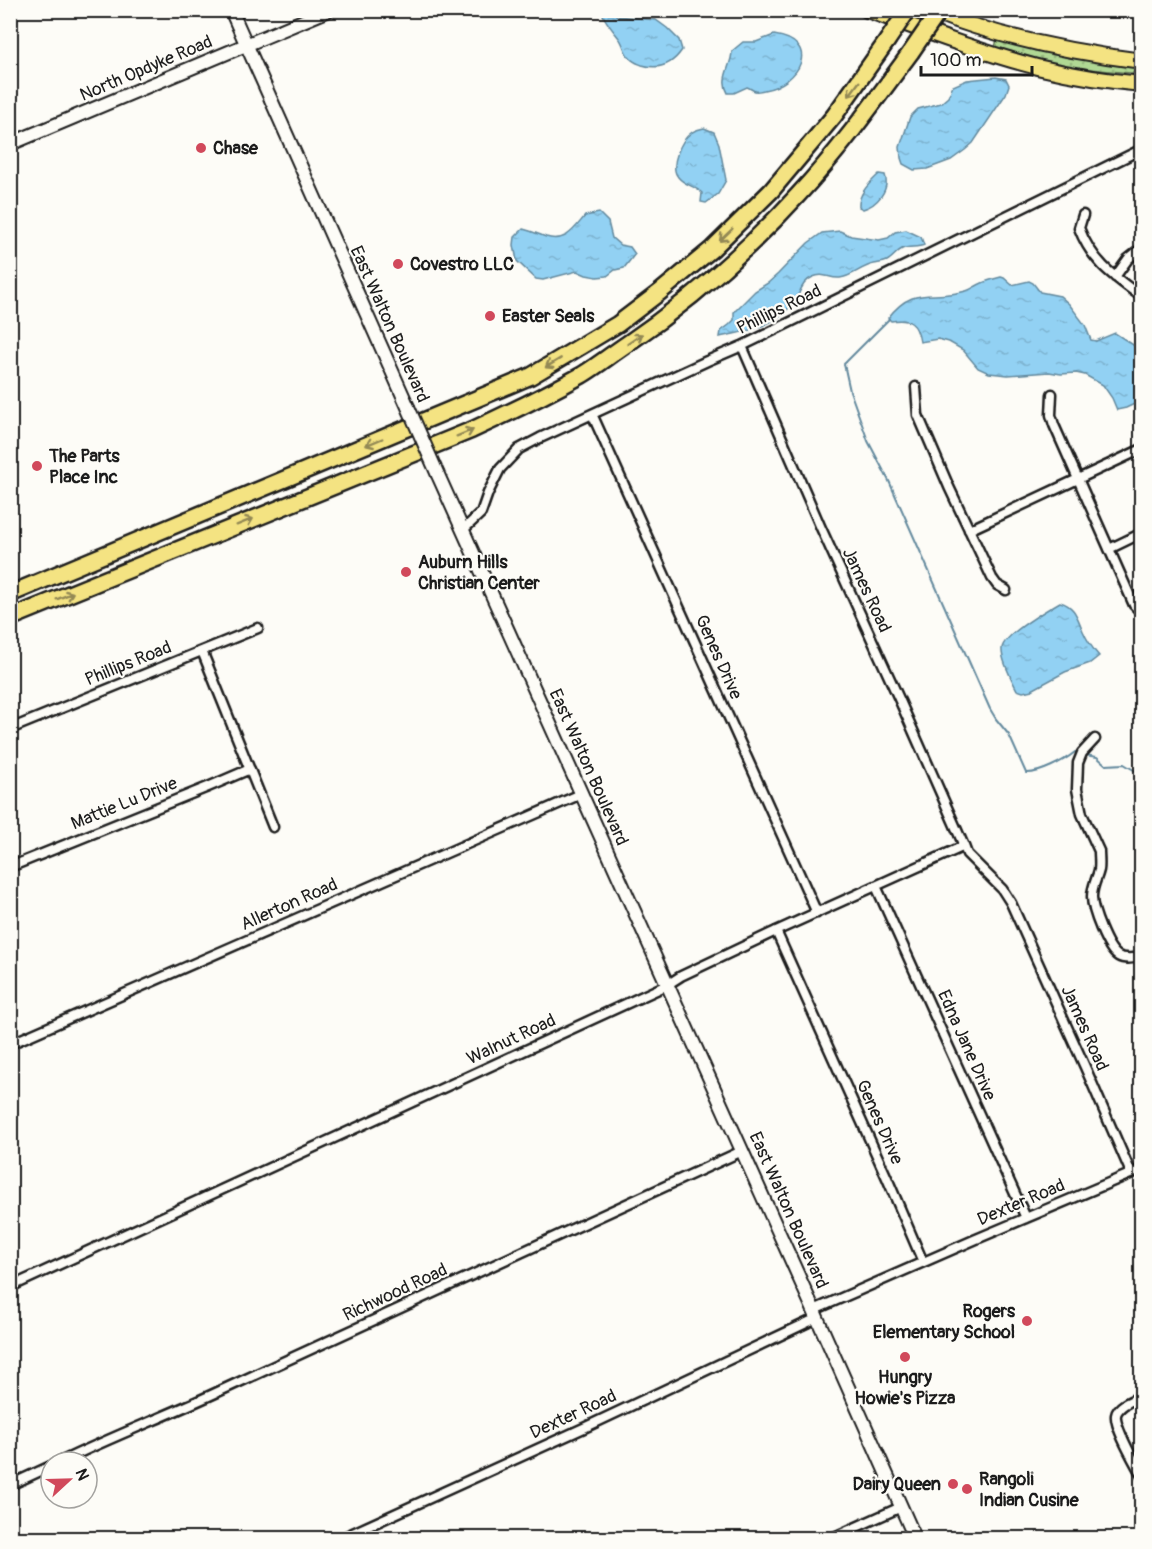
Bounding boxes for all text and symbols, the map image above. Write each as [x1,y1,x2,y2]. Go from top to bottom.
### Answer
street label: North Opdyke Road [76,30,216,107]
scale bar [921,39,1032,77]
text: 100 m [930,49,982,72]
one-way arrow [848,80,860,96]
place label: Chase [213,137,259,160]
marker: Chase [194,141,208,155]
one-way arrow [718,228,733,243]
street label: East Walton Boulevard [345,242,434,406]
place label: Covestro LLC [410,253,514,276]
marker: Covestro LLC [391,257,405,271]
street label: Phillips Road [733,279,825,340]
place label: Easter Seals [502,305,595,328]
marker: Easter Seals [483,309,497,323]
one-way arrow [626,333,642,345]
one-way arrow [545,358,562,370]
one-way arrow [455,427,474,438]
one-way arrow [366,437,384,448]
place label: The Parts Place Inc [48,445,120,489]
marker: The Parts Place Inc [30,459,44,473]
one-way arrow [235,516,254,527]
street label: James Road [837,544,896,636]
place label: Auburn Hills Christian Center [418,551,540,595]
marker: Auburn Hills Christian Center [399,565,413,579]
one-way arrow [55,590,73,601]
street label: Genes Drive [690,611,747,703]
street label: Phillips Road [82,636,175,691]
street label: East Walton Boulevard [544,685,633,849]
street label: Mattie Lu Drive [68,772,181,835]
street label: Allerton Road [237,873,341,936]
street label: James Road [1056,982,1114,1074]
street label: Edna Jane Drive [932,986,1001,1104]
street label: Walnut Road [463,1009,559,1070]
street label: Genes Drive [851,1076,908,1168]
street label: East Walton Boulevard [744,1128,833,1292]
street label: Dexter Road [974,1174,1068,1231]
street label: Richwood Road [339,1258,451,1327]
place label: Rogers Elementary School [873,1300,1016,1344]
marker: Rogers Elementary School [1020,1314,1034,1328]
marker: Hungry Howie's Pizza [898,1350,912,1364]
place label: Hungry Howie's Pizza [855,1366,956,1410]
street label: Dexter Road [526,1384,620,1445]
north arrow [39,1450,99,1510]
text: N [71,1466,93,1484]
place label: Rangoli Indian Cusine [979,1468,1080,1512]
place label: Dairy Queen [852,1473,941,1496]
marker: Dairy Queen [946,1477,960,1491]
marker: Rangoli Indian Cusine [960,1482,974,1496]

